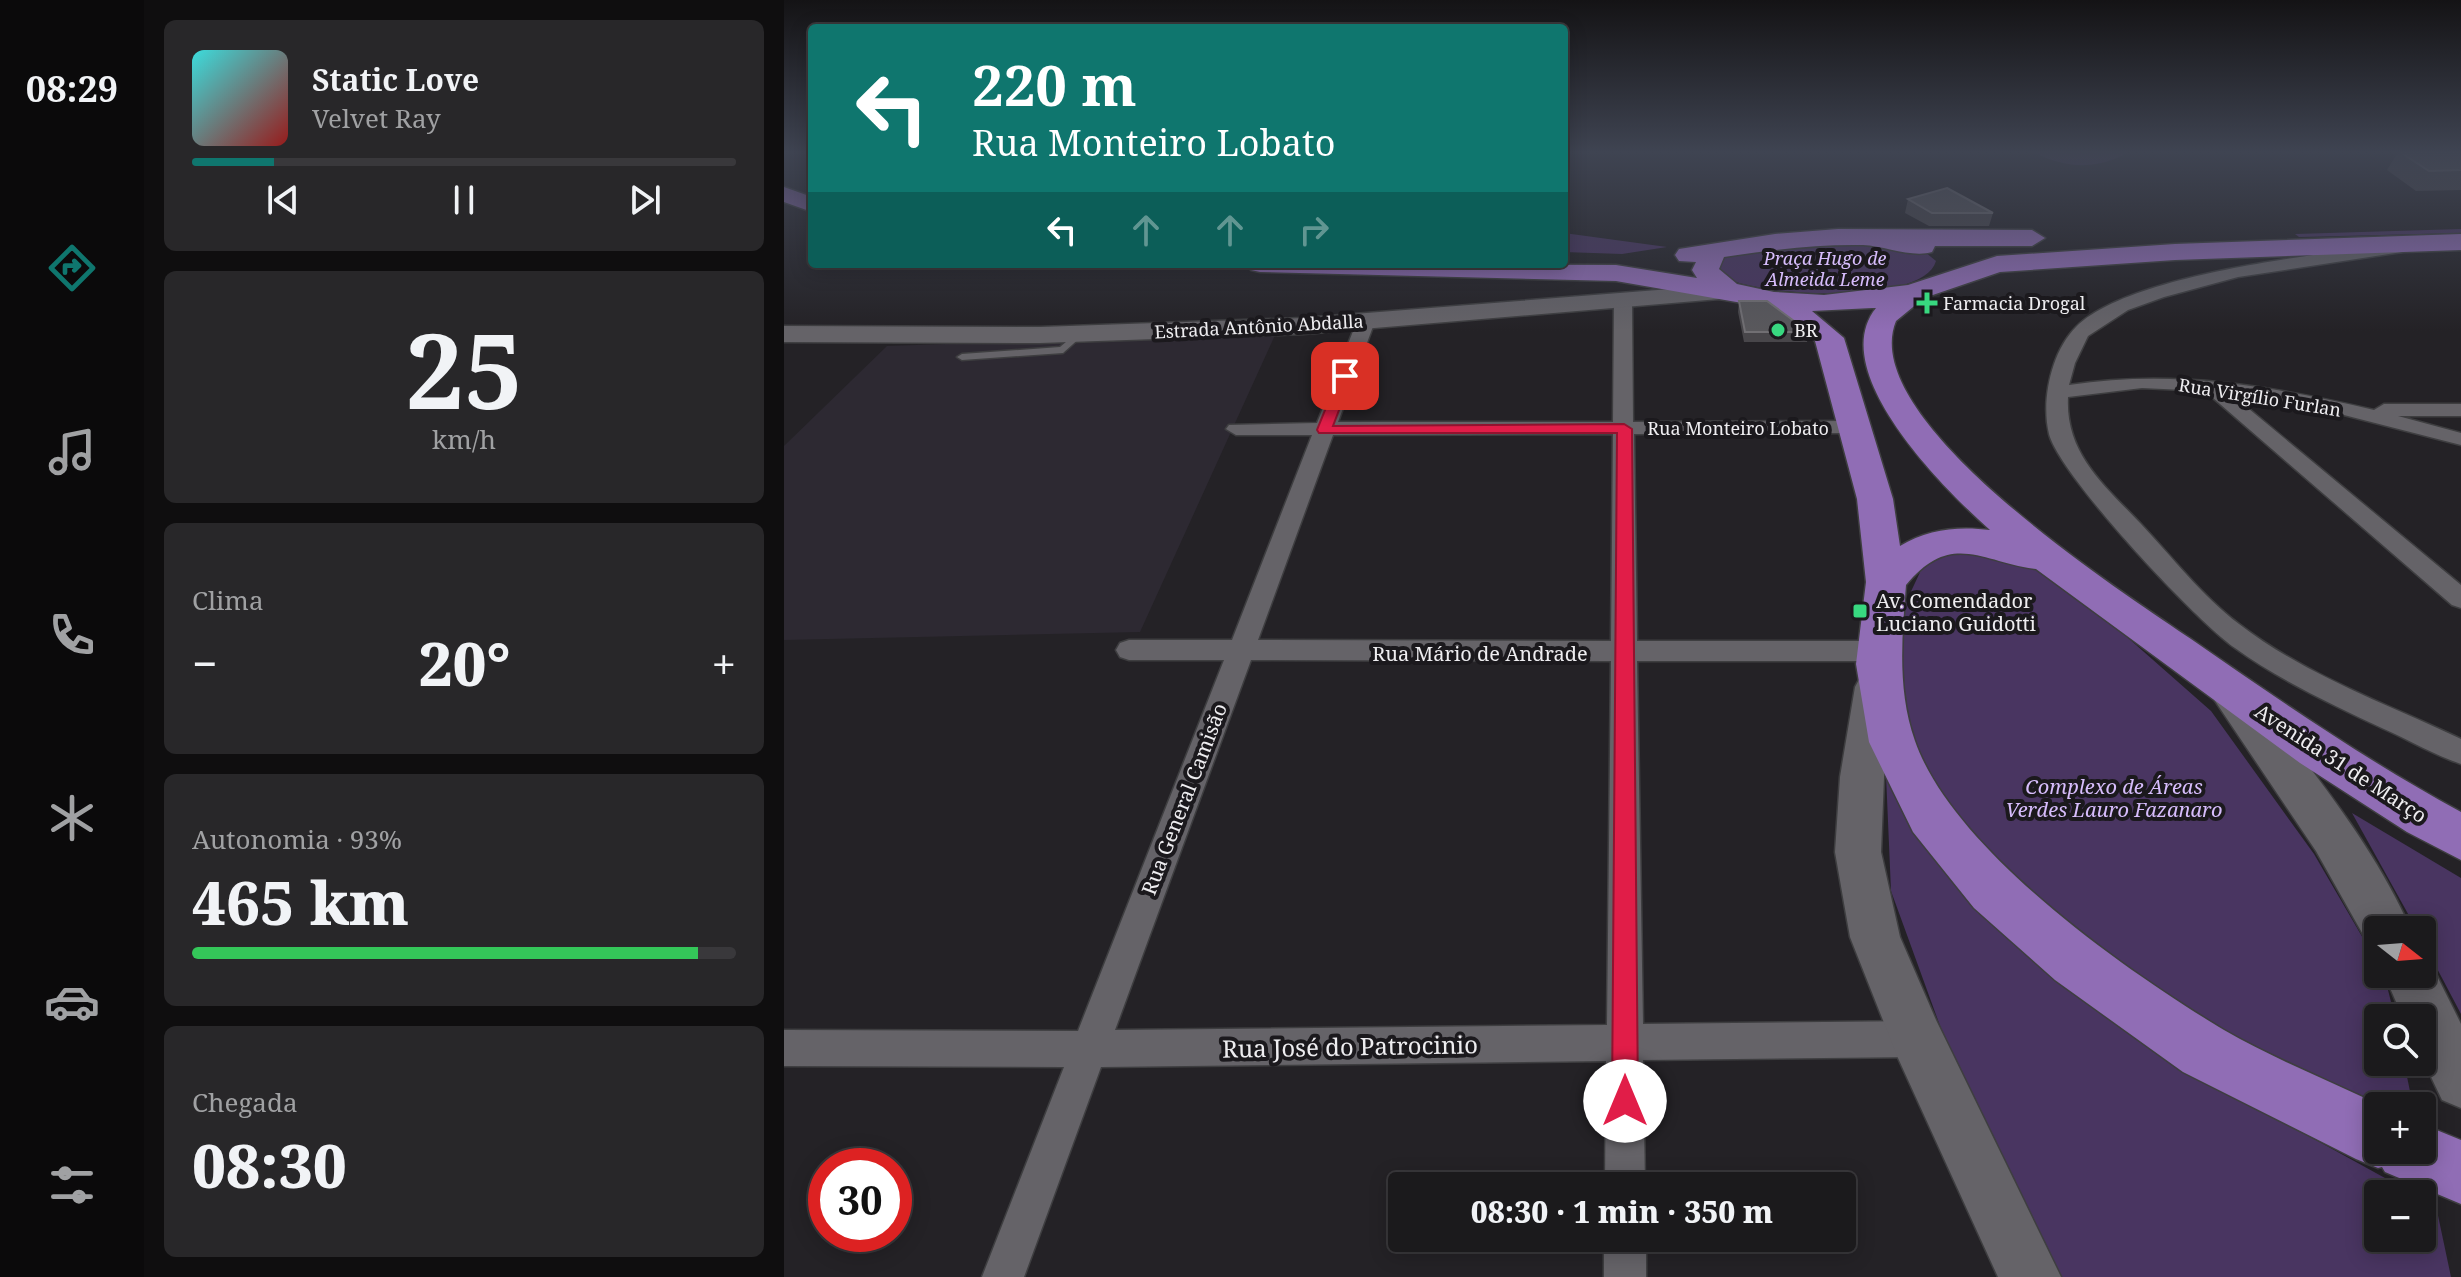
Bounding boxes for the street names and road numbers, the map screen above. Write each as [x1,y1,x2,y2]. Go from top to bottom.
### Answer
street label: Estrada Antônio Abdalla [1154,309,1364,343]
street label: Rua Virgílio Furlan [2177,372,2343,422]
street label: Rua Monteiro Lobato [1647,416,1829,440]
street label: Rua Mário de Andrade [1372,640,1588,667]
street label: Avenida 31 de Março [2250,697,2432,829]
street label: Rua General Camisão [1135,699,1233,899]
street label: Rua José do Patrocinio [1222,1027,1478,1065]

